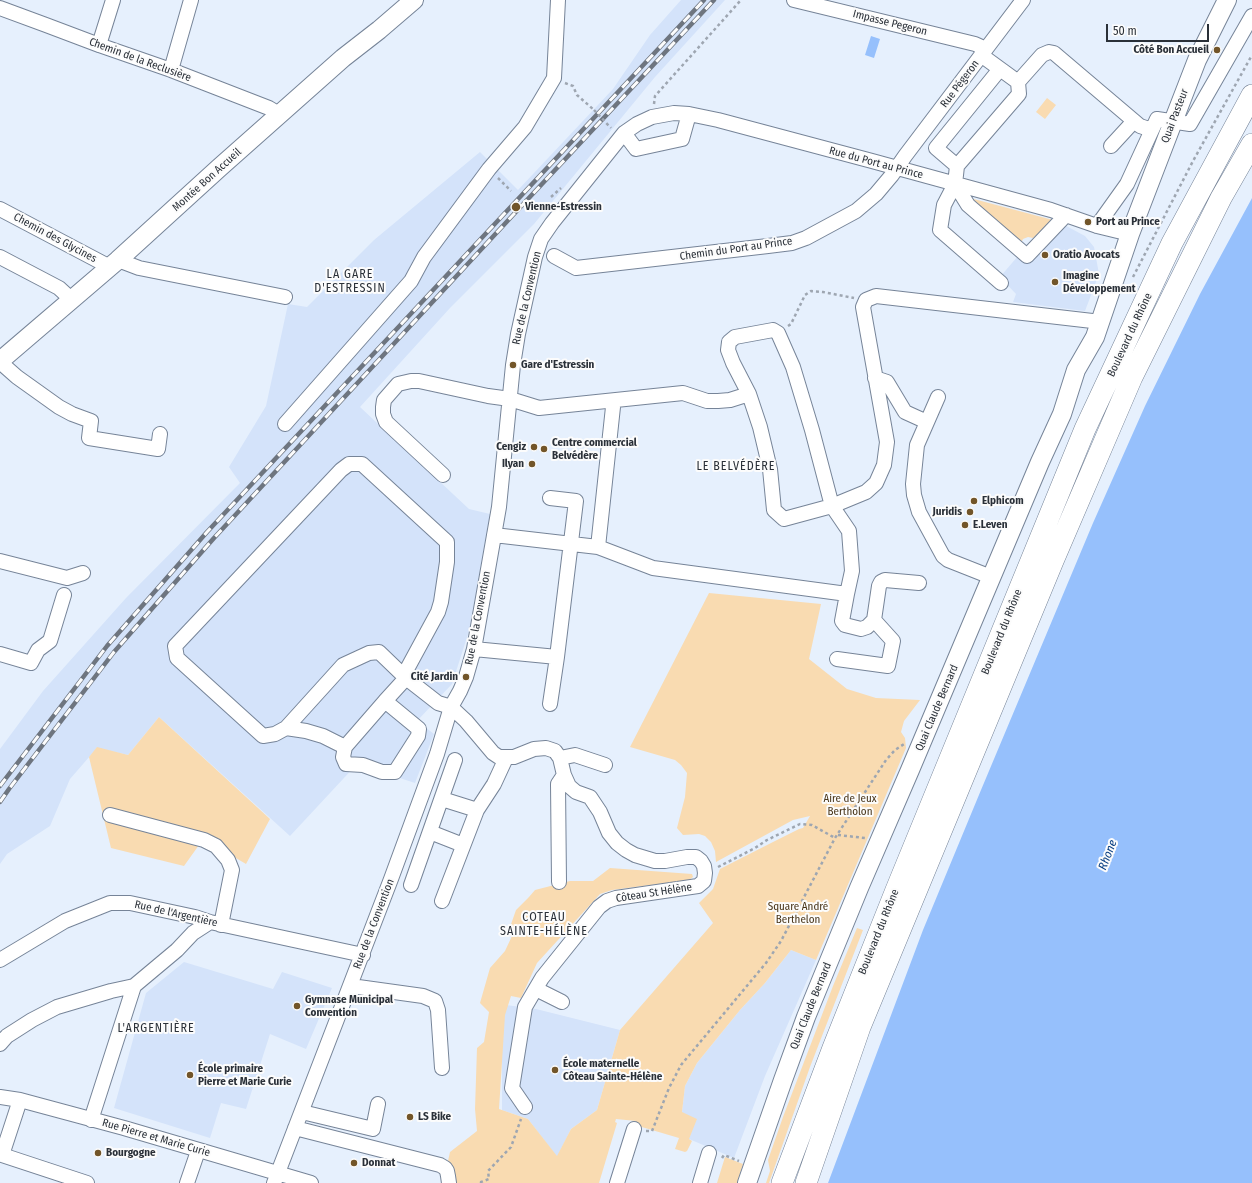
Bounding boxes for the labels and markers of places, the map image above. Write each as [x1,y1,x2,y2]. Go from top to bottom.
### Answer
place label: Côté Bon Accueil [1134,43,1209,57]
marker: Côté Bon Accueil [1212,45,1222,55]
place label: Vienne-Estressin [525,200,602,214]
marker: Vienne-Estressin [510,201,522,213]
place label: Port au Prince [1096,215,1160,229]
marker: Port au Prince [1083,217,1093,227]
place label: Oratio Avocats [1053,248,1120,262]
marker: Oratio Avocats [1040,250,1050,260]
place label: Imagine Développement [1063,269,1136,295]
marker: Imagine Développement [1050,277,1060,287]
place label: Gare d'Estressin [521,358,594,372]
marker: Gare d'Estressin [508,360,518,370]
place label: Centre commercial Belvédère [552,436,637,462]
place label: Cengiz [496,440,526,454]
marker: Cengiz [529,442,539,452]
marker: Centre commercial Belvédère [539,444,549,454]
place label: Ilyan [502,457,524,471]
marker: Ilyan [527,459,537,469]
place label: Elphicom [982,494,1024,508]
marker: Elphicom [969,496,979,506]
place label: Juridis [933,505,962,519]
marker: Juridis [965,507,975,517]
place label: E.Leven [973,518,1008,532]
marker: E.Leven [960,520,970,530]
place label: Cité Jardin [411,670,458,684]
marker: Cité Jardin [461,672,471,682]
place label: Gymnase Municipal Convention [305,993,393,1019]
marker: Gymnase Municipal Convention [292,1001,302,1011]
place label: École maternelle Côteau Sainte-Hélène [563,1057,662,1083]
place label: École primaire Pierre et Marie Curie [198,1062,292,1088]
marker: École maternelle Côteau Sainte-Hélène [550,1065,560,1075]
marker: École primaire Pierre et Marie Curie [185,1070,195,1080]
place label: LS Bike [418,1110,451,1124]
marker: LS Bike [405,1112,415,1122]
place label: Bourgogne [106,1146,156,1160]
marker: Bourgogne [93,1148,103,1158]
place label: Donnat [362,1156,395,1170]
marker: Donnat [349,1158,359,1168]

